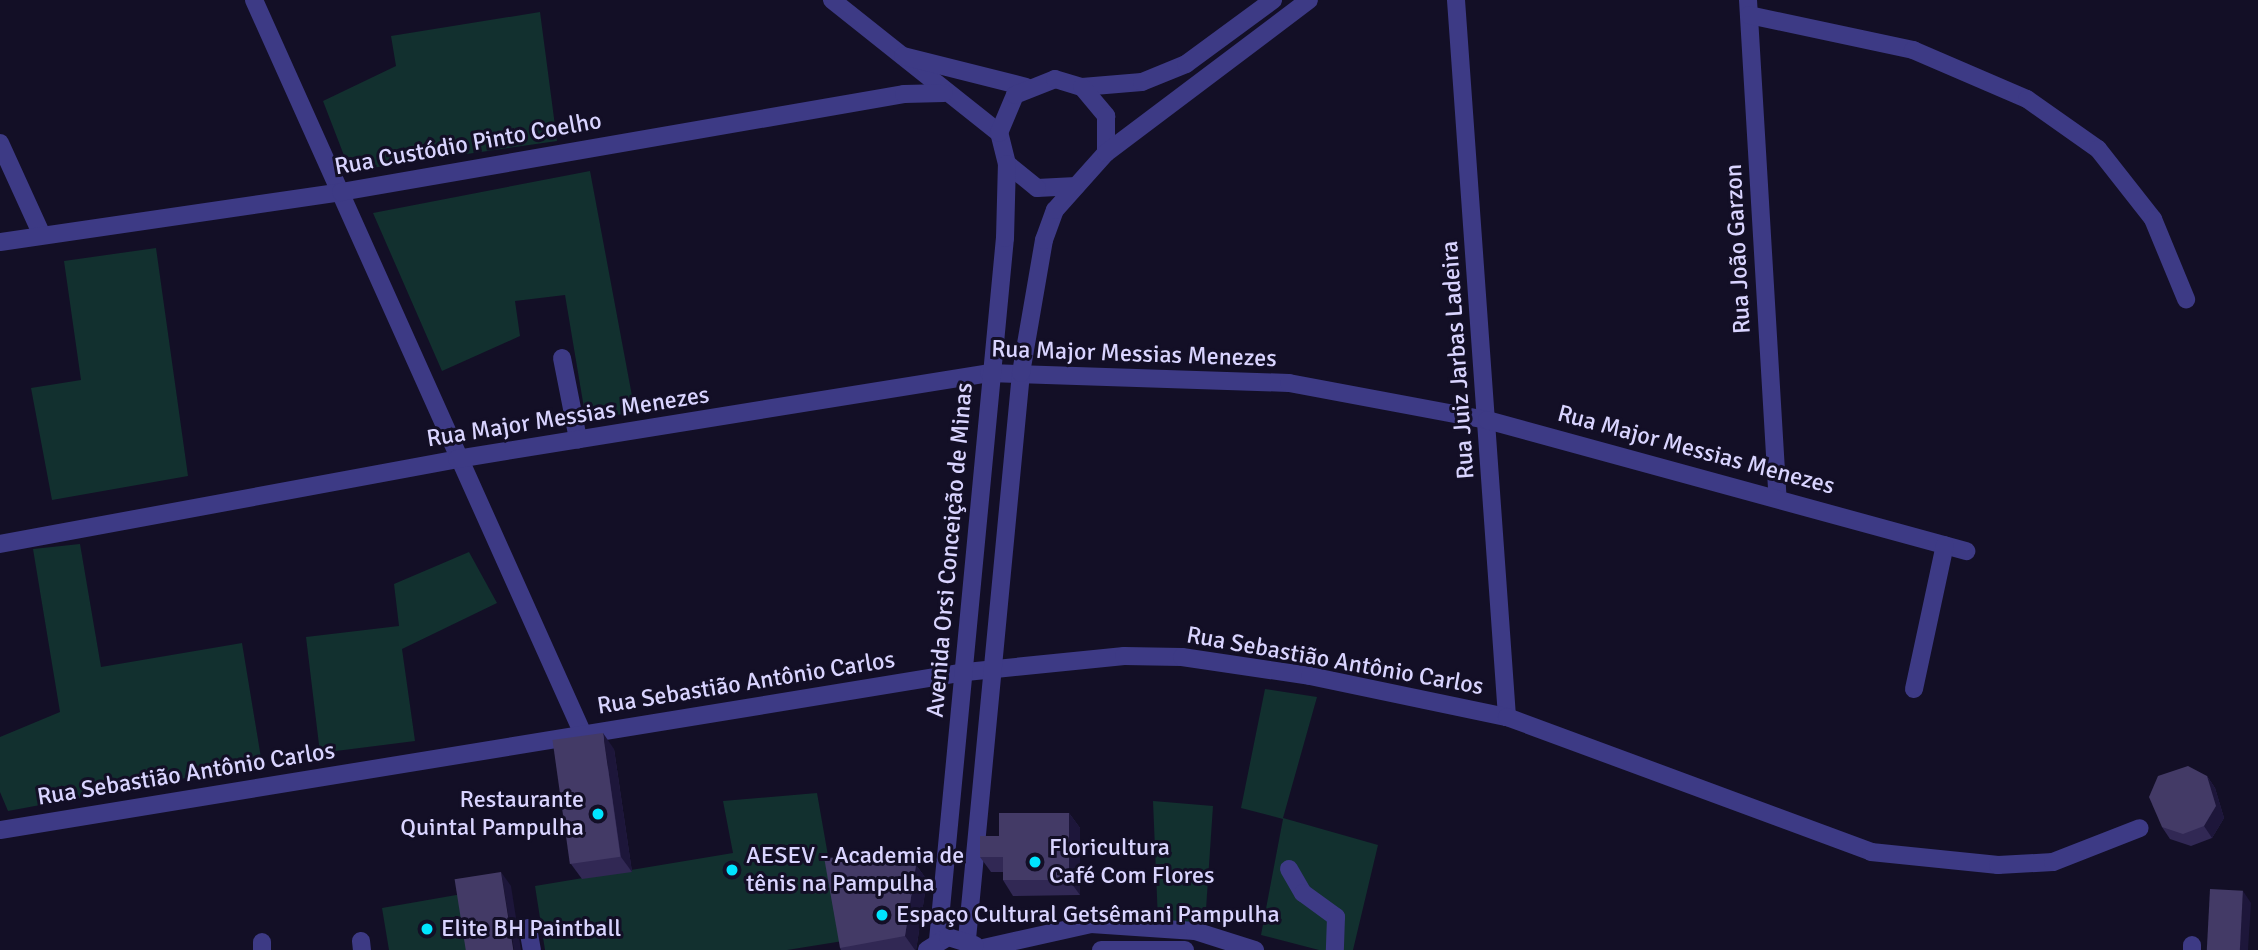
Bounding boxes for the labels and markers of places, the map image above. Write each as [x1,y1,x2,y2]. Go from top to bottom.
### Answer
place label: Restaurante Quintal Pampulha [400,786,584,842]
marker: Restaurante Quintal Pampulha [590,806,606,822]
place label: Floricultura Café Com Flores [1049,834,1214,890]
place label: AESEV - Academia de tênis na Pampulha [746,842,964,898]
marker: Floricultura Café Com Flores [1027,854,1043,870]
marker: AESEV - Academia de tênis na Pampulha [724,862,740,878]
place label: Espaço Cultural Getsêmani Pampulha [896,901,1280,929]
marker: Espaço Cultural Getsêmani Pampulha [874,907,890,923]
place label: Elite BH Paintball [441,915,621,943]
marker: Elite BH Paintball [419,921,435,937]

